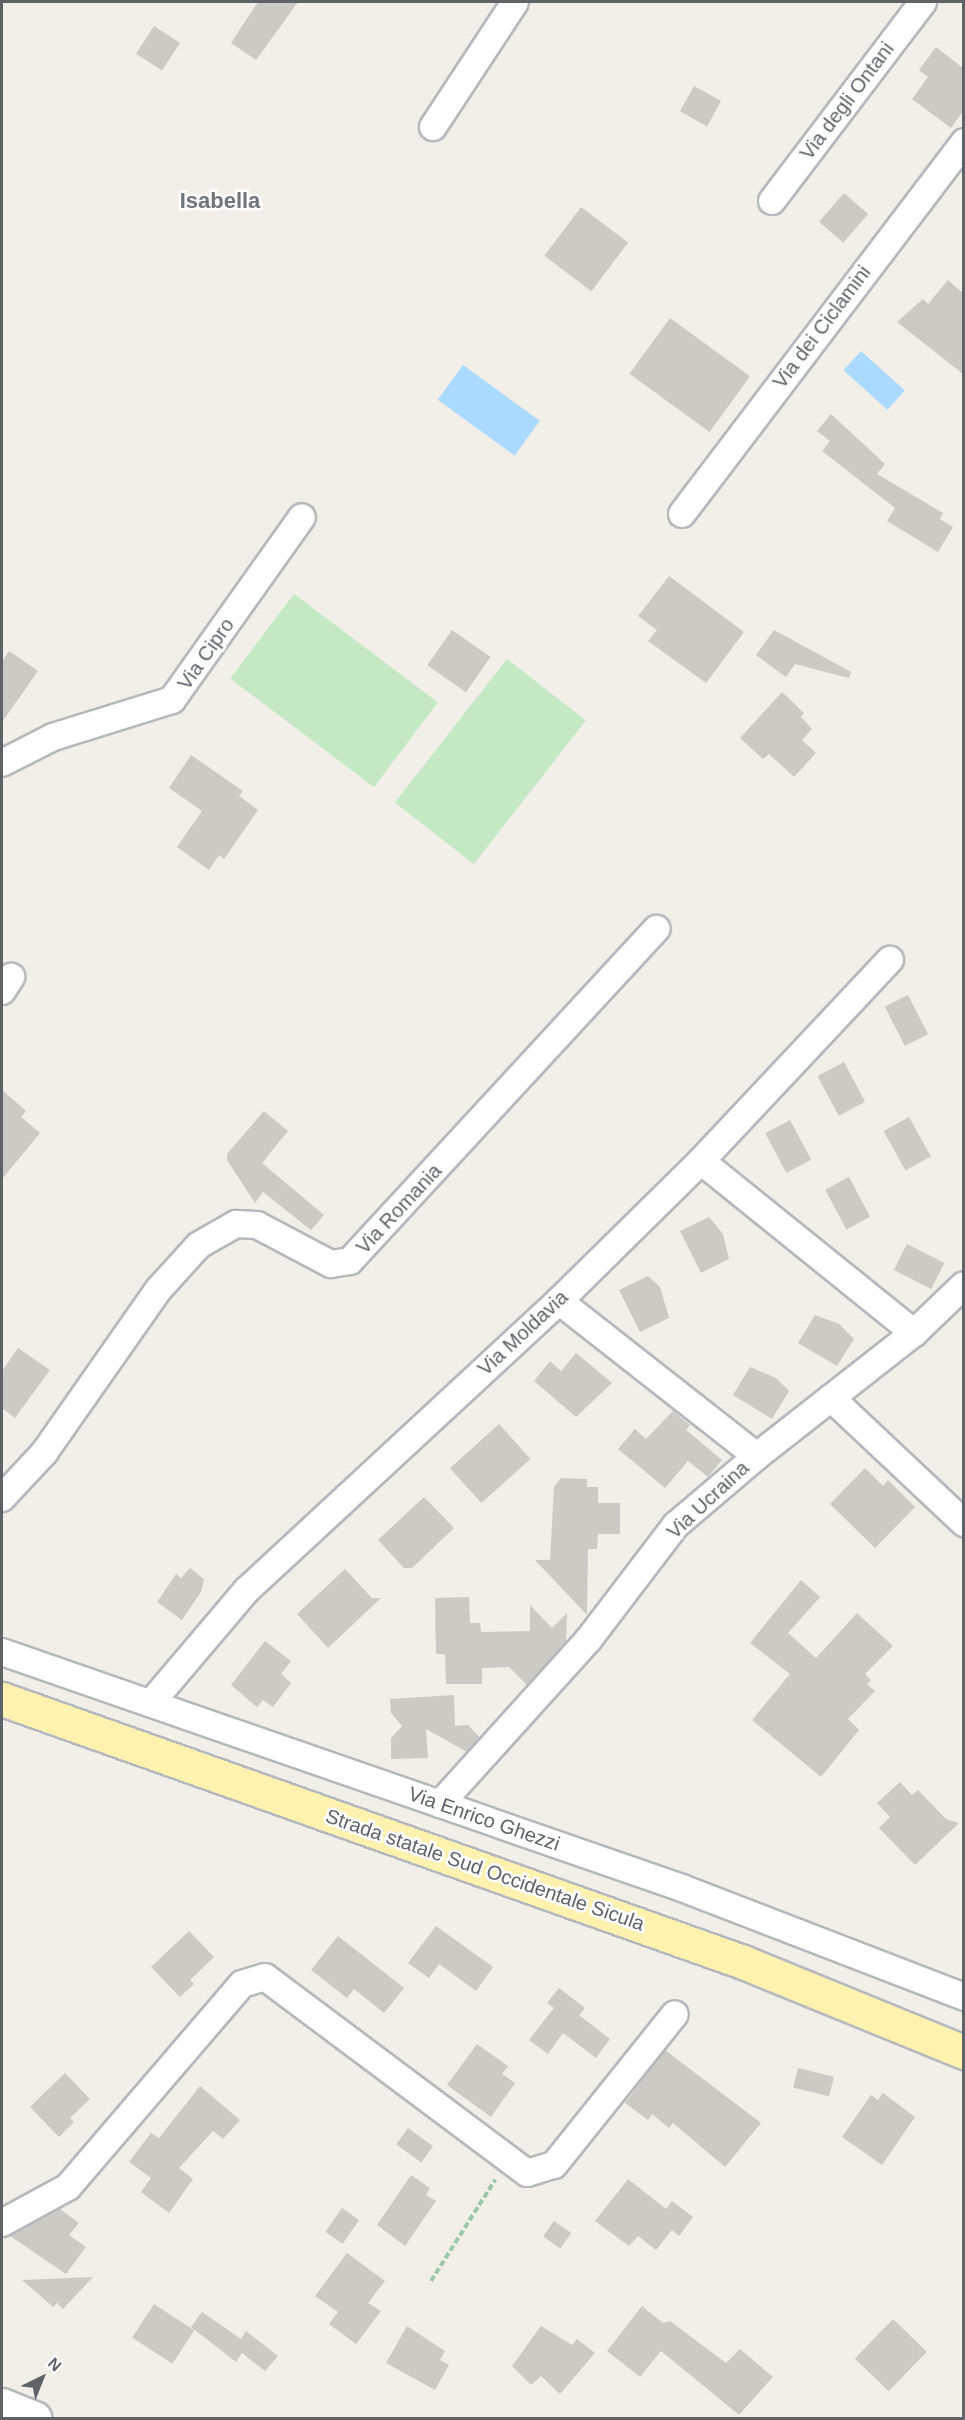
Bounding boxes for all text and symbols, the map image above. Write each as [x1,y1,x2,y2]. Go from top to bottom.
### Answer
street label: Via degli Ontani [795,38,899,164]
district label: Isabella [180,188,260,214]
street label: Via dei Ciclamini [768,261,876,393]
street label: Via Cipro [173,614,239,694]
street label: Via Romania [351,1159,447,1259]
street label: Via Moldavia [473,1285,573,1381]
street label: Via Ucraina [662,1456,754,1544]
street label: Via Enrico Ghezzi [405,1782,563,1856]
street label: Strada statale Sud Occidentale Sicula [322,1804,648,1936]
north arrow [12,2348,72,2408]
text: N [45,2354,65,2375]

